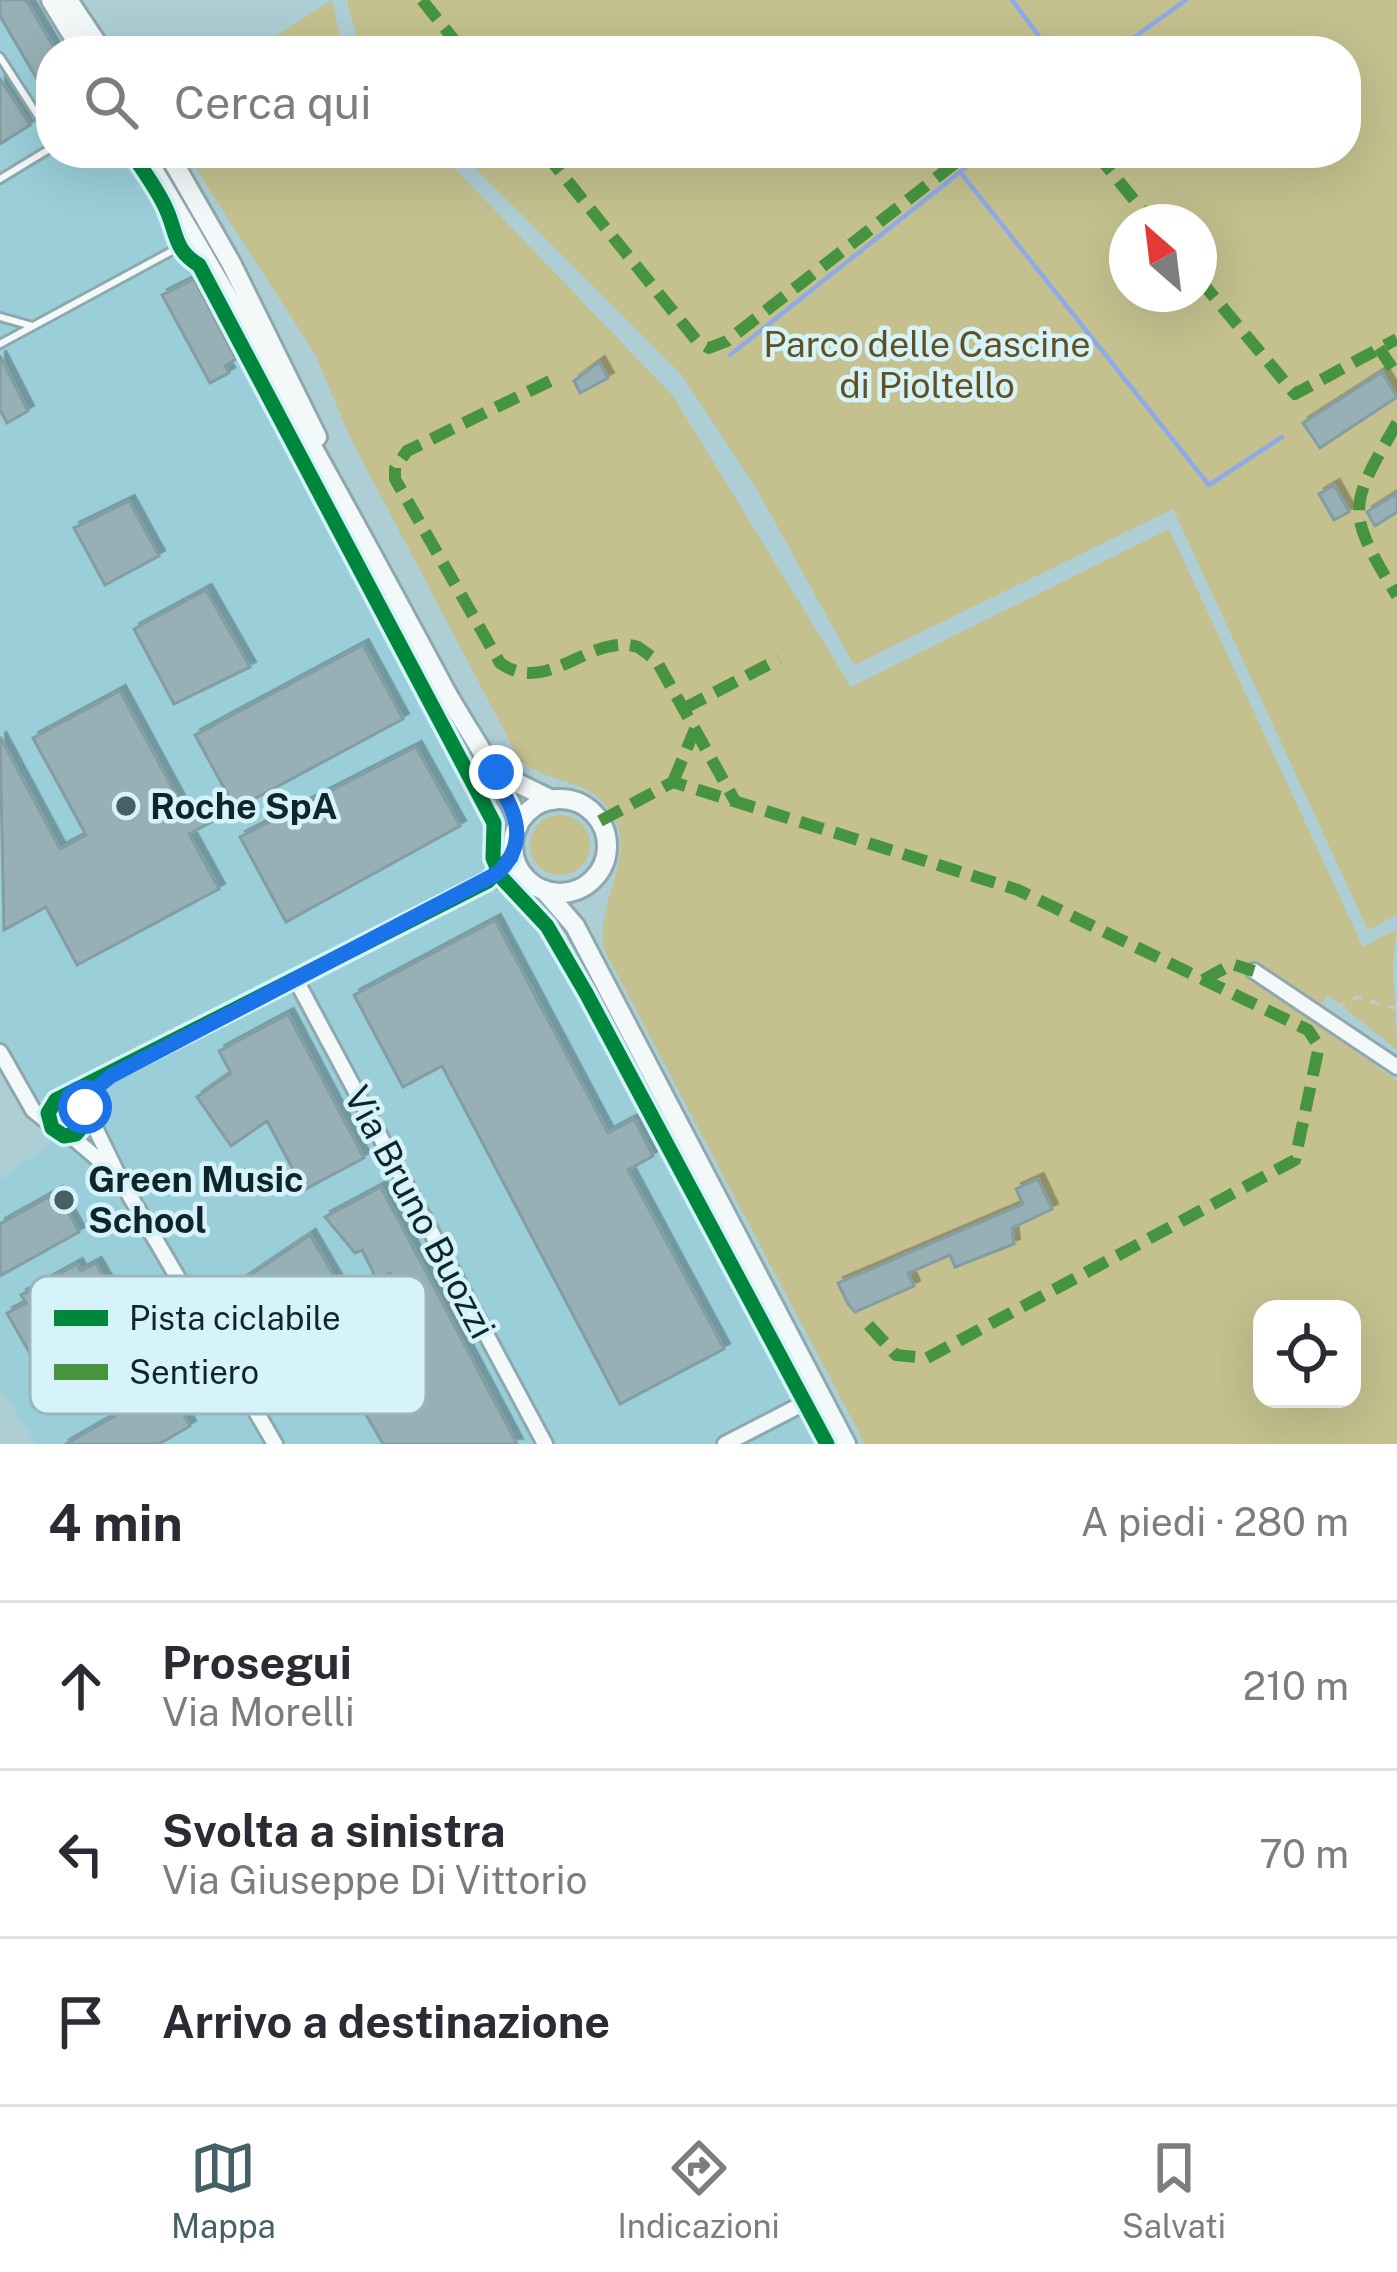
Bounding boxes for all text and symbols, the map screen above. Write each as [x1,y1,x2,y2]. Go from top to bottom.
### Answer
search box [36,36,1361,168]
icon: search [78,69,144,135]
text: Cerca qui [174,76,371,129]
north arrow [1109,204,1217,312]
park label: Parco delle Cascine di Pioltello [763,323,1091,406]
route end [469,745,523,799]
place label: Roche SpA [150,785,338,827]
marker: Roche SpA [113,793,139,819]
street label: Via Bruno Buozzi [336,1079,504,1345]
route start [58,1080,112,1134]
place label: Green Music School [88,1158,304,1241]
marker: Green Music School [51,1187,77,1213]
legend [30,1276,426,1414]
text: Pista ciclabile [129,1299,341,1337]
map controls [1253,1300,1361,1408]
button: locate [1253,1300,1361,1408]
text: Sentiero [129,1353,259,1391]
text: 4 min [48,1493,183,1552]
text: A piedi · 280 m [1081,1499,1349,1545]
text: Prosegui [162,1636,352,1689]
icon: ahead [48,1653,114,1719]
text: 210 m [1243,1663,1349,1709]
text: Via Morelli [162,1689,355,1735]
text: Svolta a sinistra [162,1804,505,1857]
icon: left [48,1821,114,1887]
text: 70 m [1259,1831,1349,1877]
text: Via Giuseppe Di Vittorio [162,1857,587,1903]
icon: arrive [48,1989,114,2055]
text: Arrivo a destinazione [162,1995,610,2048]
tab: Mappa [171,2135,276,2245]
tab: Indicazioni [618,2135,780,2245]
tab: Salvati [1122,2135,1226,2245]

